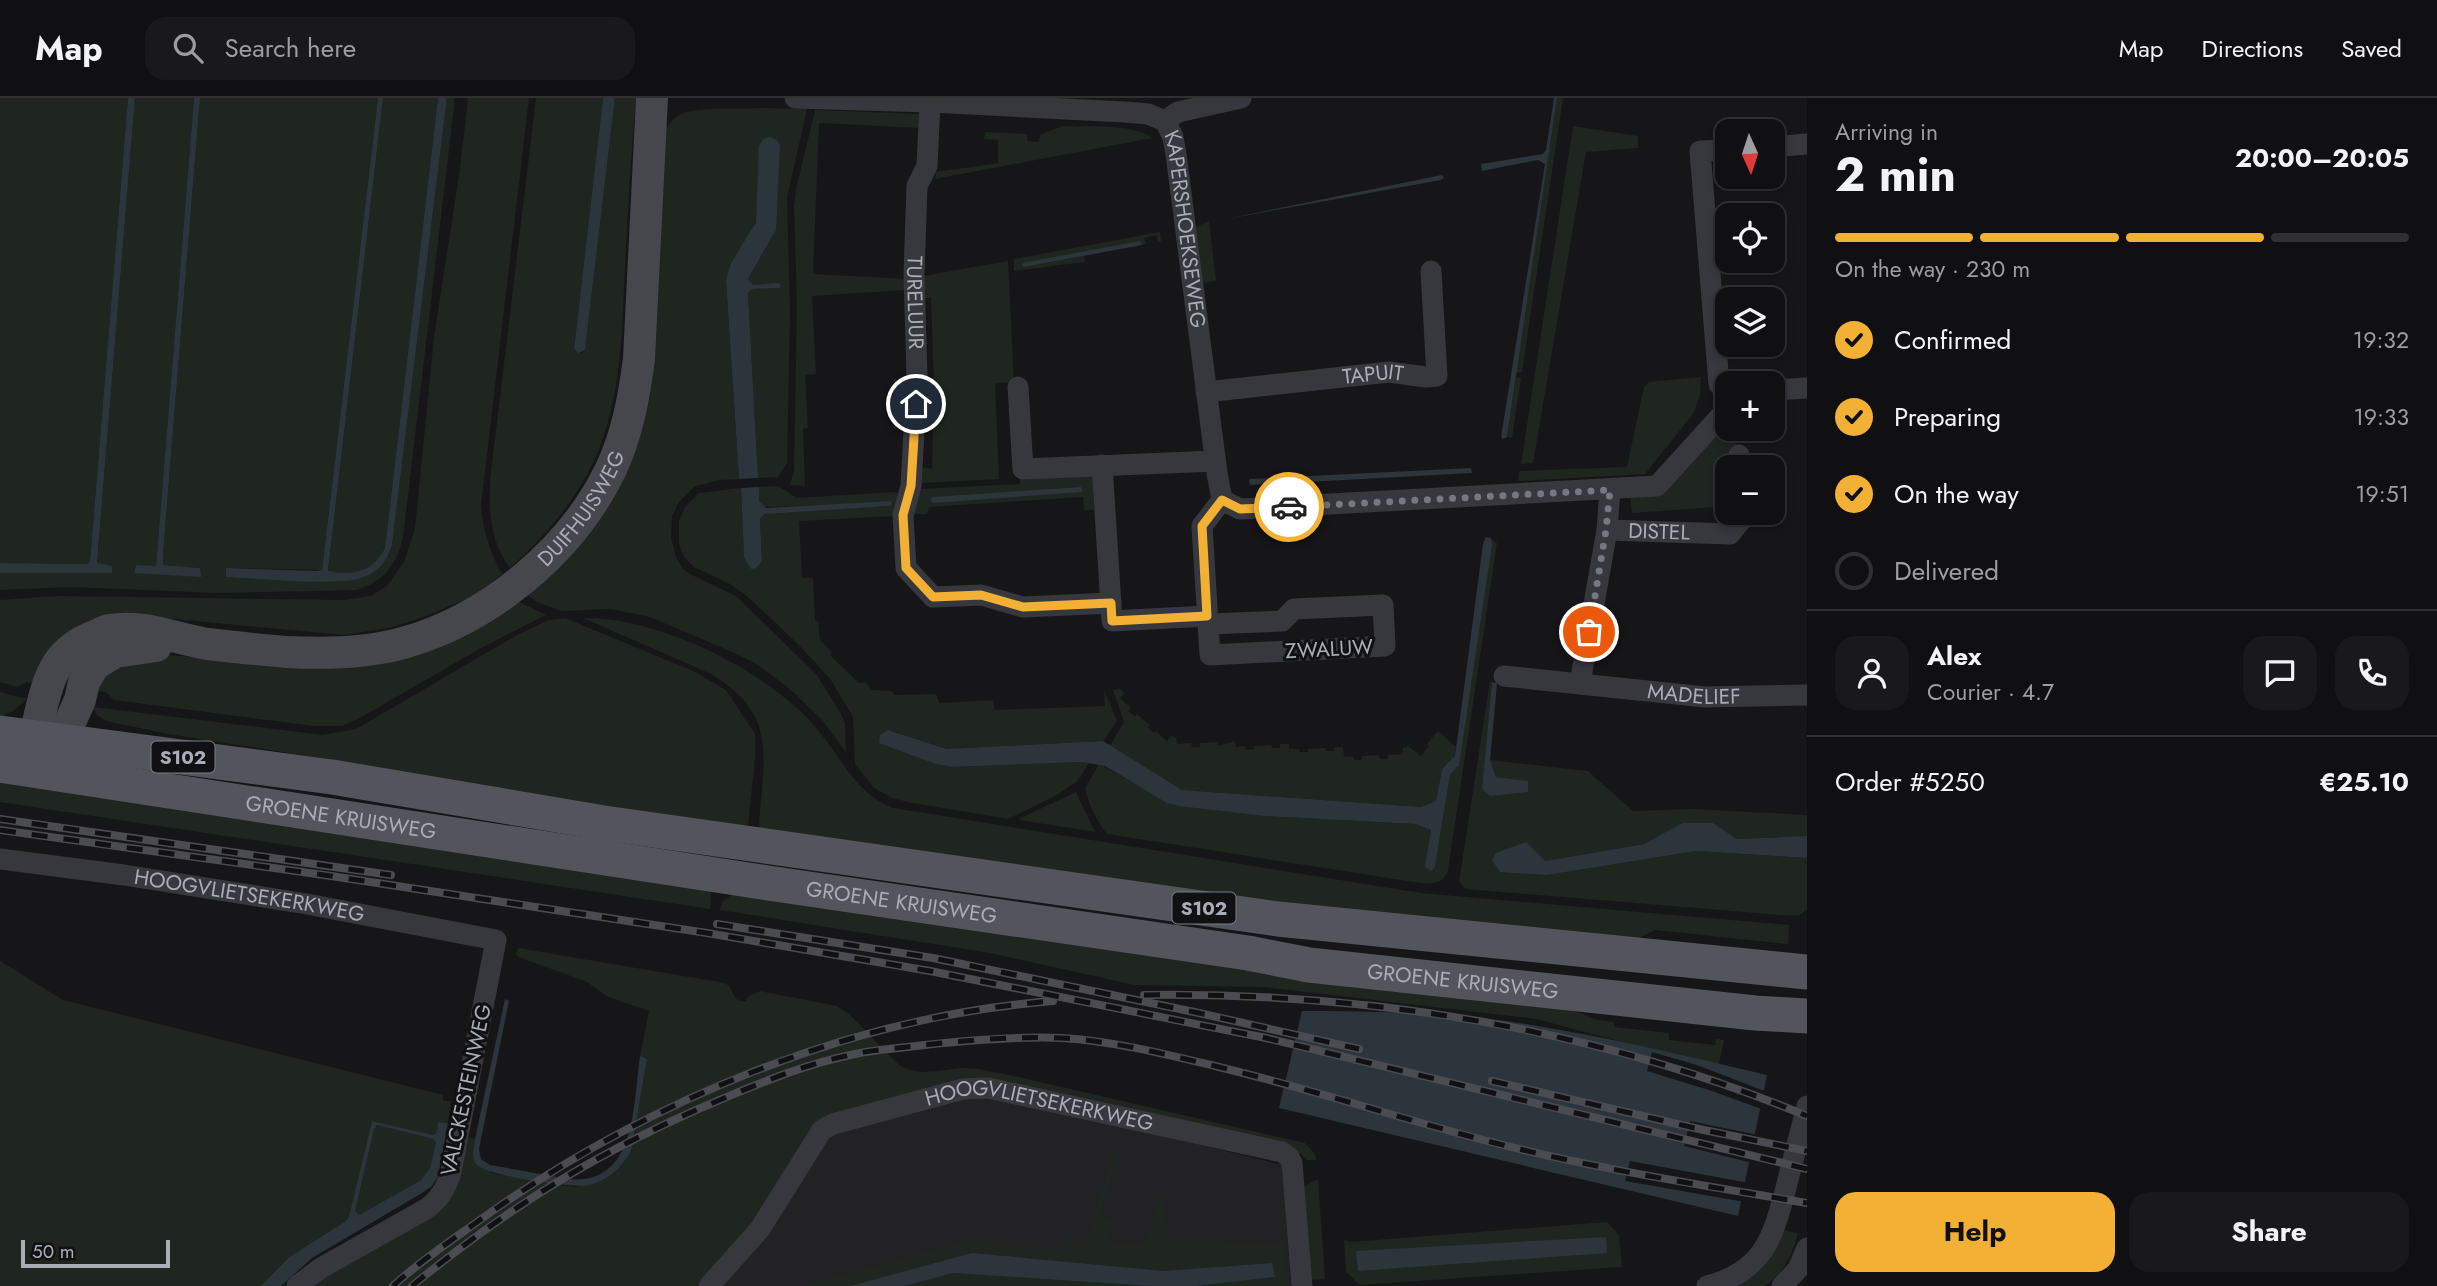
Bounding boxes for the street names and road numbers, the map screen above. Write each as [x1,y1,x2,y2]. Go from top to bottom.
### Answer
street label: KAPERSHOEKSEWEG [1157,125,1213,330]
street label: TURELUUR [899,255,931,350]
street label: TAPUIT [1341,357,1406,392]
street label: DUIFHUISWEG [531,446,632,574]
street label: DISTEL [1628,516,1691,548]
street label: ZWALUW [1284,632,1374,666]
street label: MADELIEF [1646,676,1741,712]
road number: S102 [152,742,214,772]
street label: GROENE KRUISWEG [244,788,438,847]
street label: HOOGVLIETSEKERKWEG [132,862,367,930]
street label: GROENE KRUISWEG [804,874,999,931]
road number: S102 [1172,892,1236,923]
street label: GROENE KRUISWEG [1366,956,1560,1007]
street label: VALCKESTEINWEG [433,1001,499,1179]
street label: HOOGVLIETSEKERKWEG [921,1073,1156,1139]

